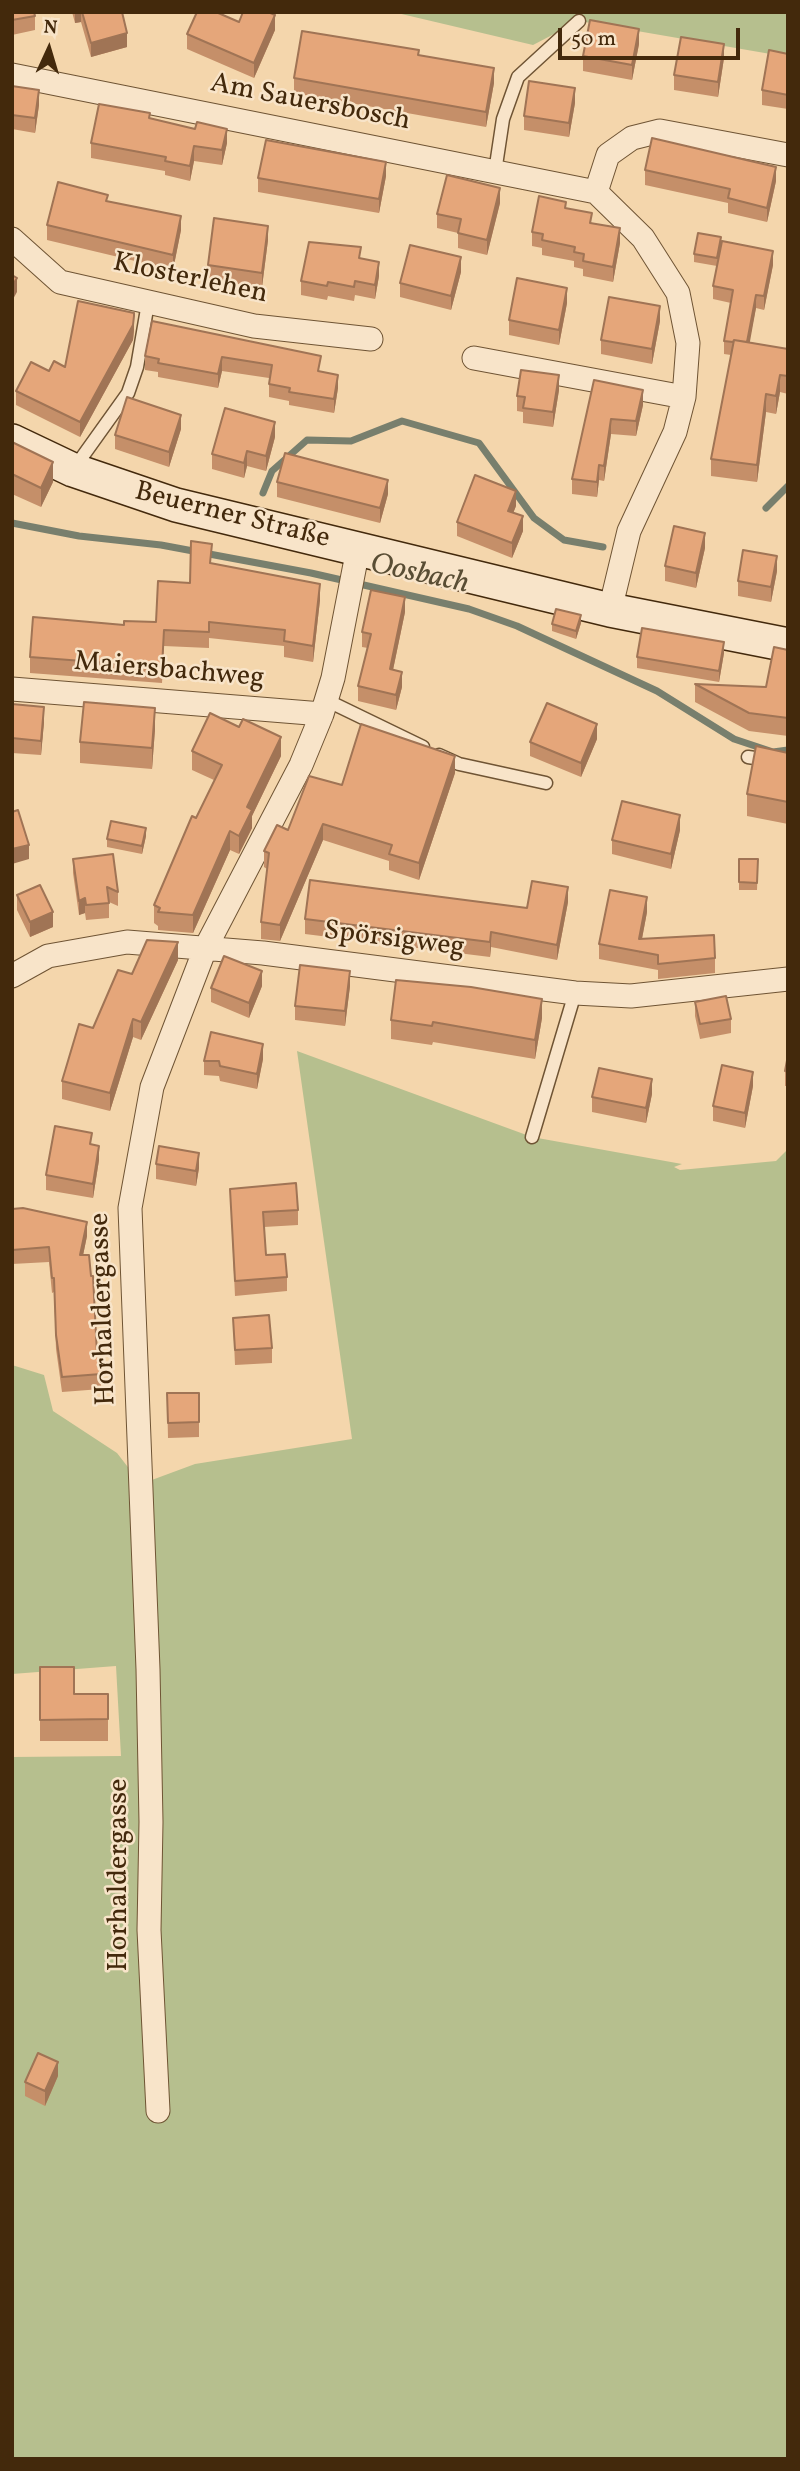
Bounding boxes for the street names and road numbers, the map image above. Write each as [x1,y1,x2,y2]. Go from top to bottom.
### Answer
street label: Am Sauersbosch [207,68,413,140]
street label: Klosterlehen [110,247,270,313]
street label: Beuerner Straße [131,477,333,557]
street label: Maiersbachweg [72,647,266,697]
street label: Spörsigweg [322,916,466,966]
street label: Horhaldergasse [85,1212,125,1406]
street label: Horhaldergasse [104,1778,138,1972]

